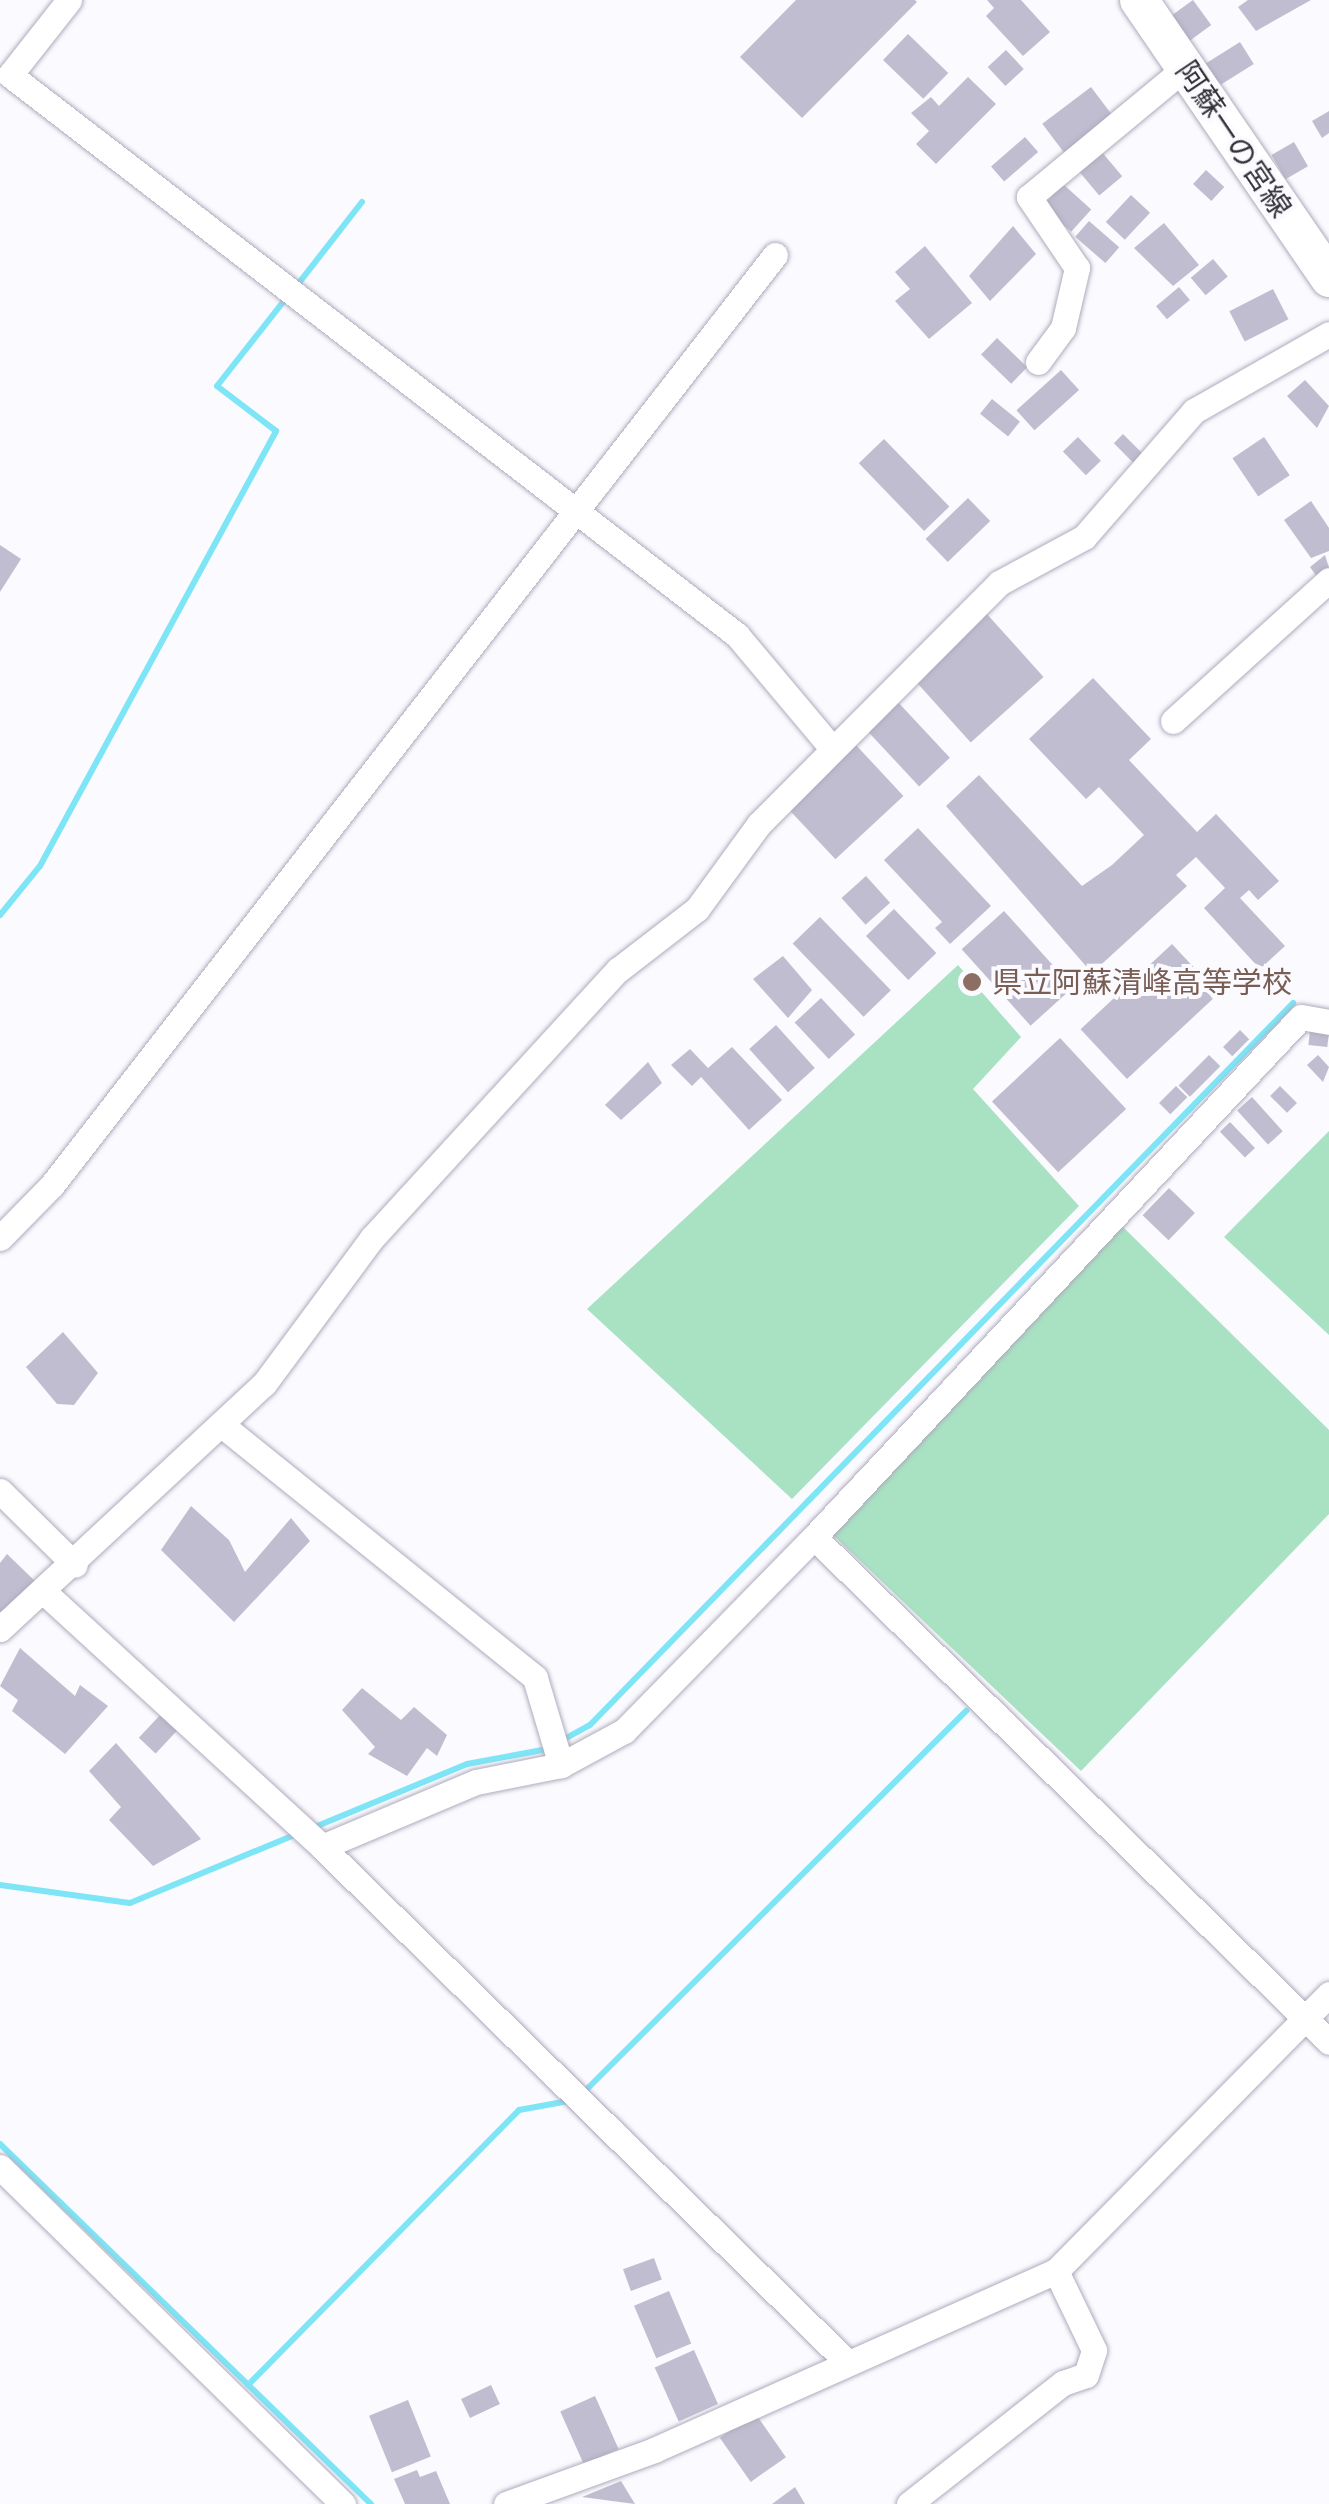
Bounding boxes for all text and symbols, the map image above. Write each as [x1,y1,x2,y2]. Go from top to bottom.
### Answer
street label: 阿蘇一の宮線 [1169,54,1299,224]
place label: 県立阿蘇清峰高等学校 [992,964,1292,1000]
marker: 県立阿蘇清峰高等学校 [961,971,983,993]

